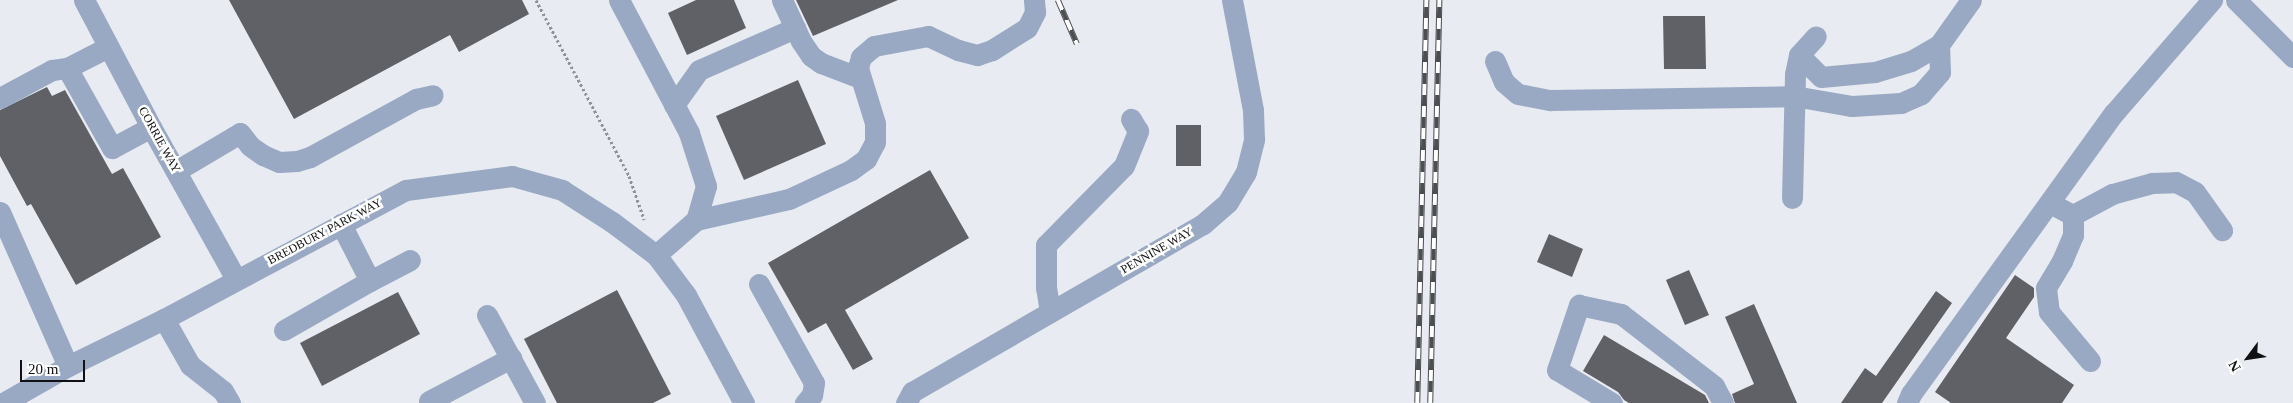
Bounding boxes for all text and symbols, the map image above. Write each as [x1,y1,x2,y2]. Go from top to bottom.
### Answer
street label: CORRIE WAY [135,104,183,176]
street label: BREDBURY PARK WAY [265,196,385,268]
street label: PENNINE WAY [1119,225,1195,277]
north arrow [2223,333,2273,383]
scale bar [22,350,88,382]
text: N [2226,358,2244,374]
text: 20 m [28,361,58,377]

